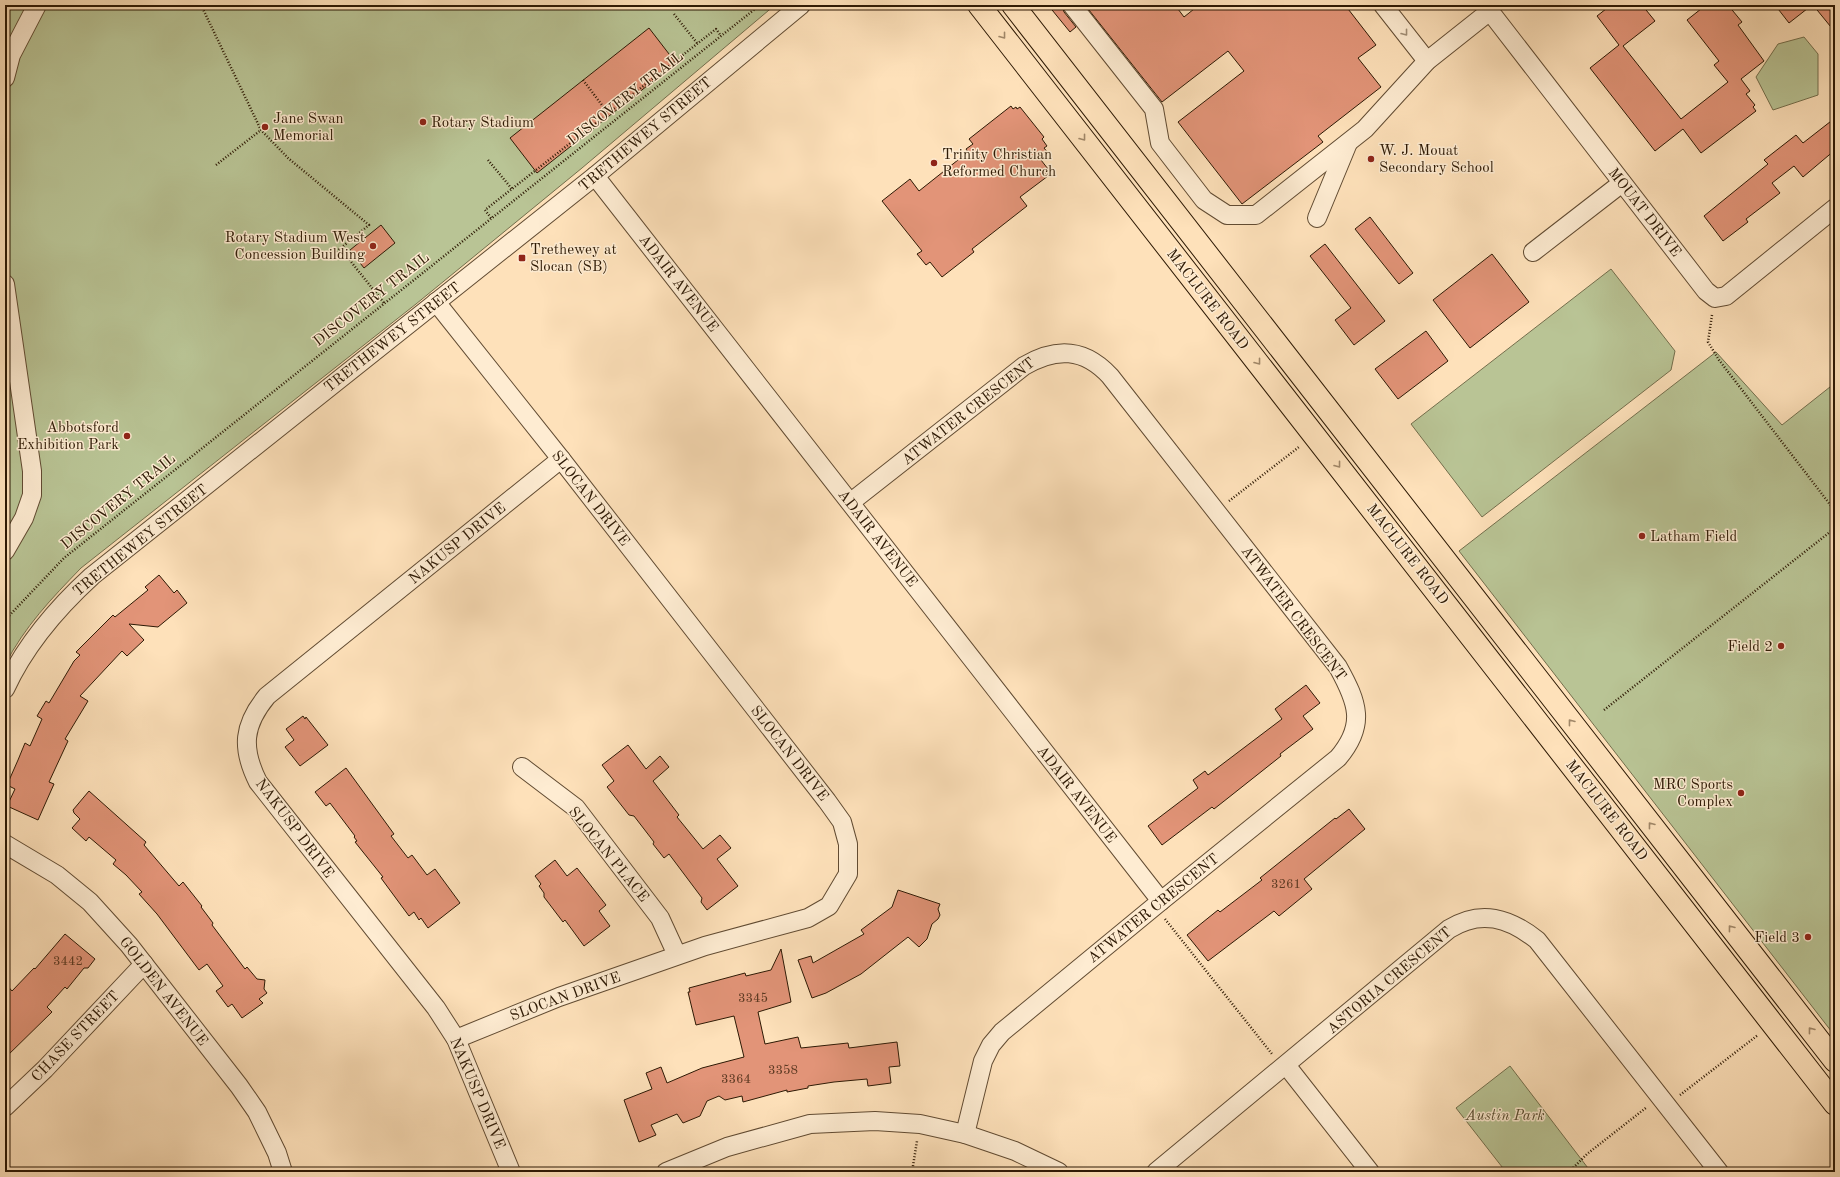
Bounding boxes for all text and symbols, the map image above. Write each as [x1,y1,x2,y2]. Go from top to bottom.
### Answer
one-way arrow [1400,28,1407,35]
one-way arrow [998,31,1005,38]
street label: DISCOVERY TRAIL [565,49,687,149]
street label: TRETHEWEY STREET [577,75,715,195]
place label: Jane Swan Memorial [273,112,344,144]
place label: Rotary Stadium [431,116,534,131]
marker: Rotary Stadium [418,117,428,127]
marker: Jane Swan Memorial [260,122,270,132]
one-way arrow [1078,134,1085,141]
place label: W. J. Mouat Secondary School [1379,144,1494,176]
place label: Trinity Christian Reformed Church [942,148,1056,180]
marker: W. J. Mouat Secondary School [1366,154,1376,164]
marker: Trinity Christian Reformed Church [929,158,939,168]
street label: MOUAT DRIVE [1605,166,1683,260]
place label: Rotary Stadium West Concession Building [225,231,365,263]
street label: ADAIR AVENUE [635,232,720,335]
marker: Rotary Stadium West Concession Building [368,241,378,251]
place label: Trethewey at Slocan (SB) [530,243,617,275]
street label: MACLURE ROAD [1163,247,1251,353]
street label: DISCOVERY TRAIL [311,250,433,350]
marker: Trethewey at Slocan (SB) [517,253,527,263]
street label: TRETHEWEY STREET [322,280,464,396]
street label: ATWATER CRESCENT [900,356,1038,469]
one-way arrow [1253,358,1260,365]
place label: Abbotsford Exhibition Park [17,421,119,453]
marker: Abbotsford Exhibition Park [122,431,132,441]
street label: SLOCAN DRIVE [548,448,632,549]
street label: DISCOVERY TRAIL [59,452,179,553]
one-way arrow [1333,460,1340,467]
street label: TRETHEWEY STREET [71,482,211,600]
street label: ADAIR AVENUE [834,487,919,590]
street label: NAKUSP DRIVE [407,501,509,588]
street label: MACLURE ROAD [1363,502,1451,608]
place label: Latham Field [1650,530,1738,545]
marker: Latham Field [1637,531,1647,541]
street label: ATWATER CRESCENT [1237,544,1348,684]
place label: Field 2 [1727,640,1773,655]
marker: Field 2 [1776,641,1786,651]
street label: SLOCAN DRIVE [747,703,831,804]
one-way arrow [1569,720,1576,727]
street label: ADAIR AVENUE [1033,743,1118,846]
street label: MACLURE ROAD [1562,758,1650,864]
street label: NAKUSP DRIVE [252,777,336,881]
place label: MRC Sports Complex [1653,778,1733,810]
marker: MRC Sports Complex [1736,788,1746,798]
street label: SLOCAN PLACE [565,804,651,905]
one-way arrow [1649,823,1656,830]
street label: ATWATER CRESCENT [1086,852,1222,967]
house number: 3261 [1271,878,1301,891]
street label: ASTORIA CRESCENT [1325,925,1455,1037]
one-way arrow [1729,925,1736,932]
place label: Field 3 [1754,931,1800,946]
marker: Field 3 [1803,932,1813,942]
street label: GOLDEN AVENUE [116,935,210,1049]
house number: 3442 [53,955,83,968]
street label: SLOCAN DRIVE [508,970,623,1024]
street label: CHASE STREET [29,989,123,1085]
house number: 3345 [738,992,768,1005]
one-way arrow [1809,1028,1816,1035]
street label: NAKUSP DRIVE [446,1036,507,1152]
house number: 3358 [768,1064,798,1077]
house number: 3364 [721,1073,751,1086]
park label: Austin Park [1464,1109,1545,1124]

